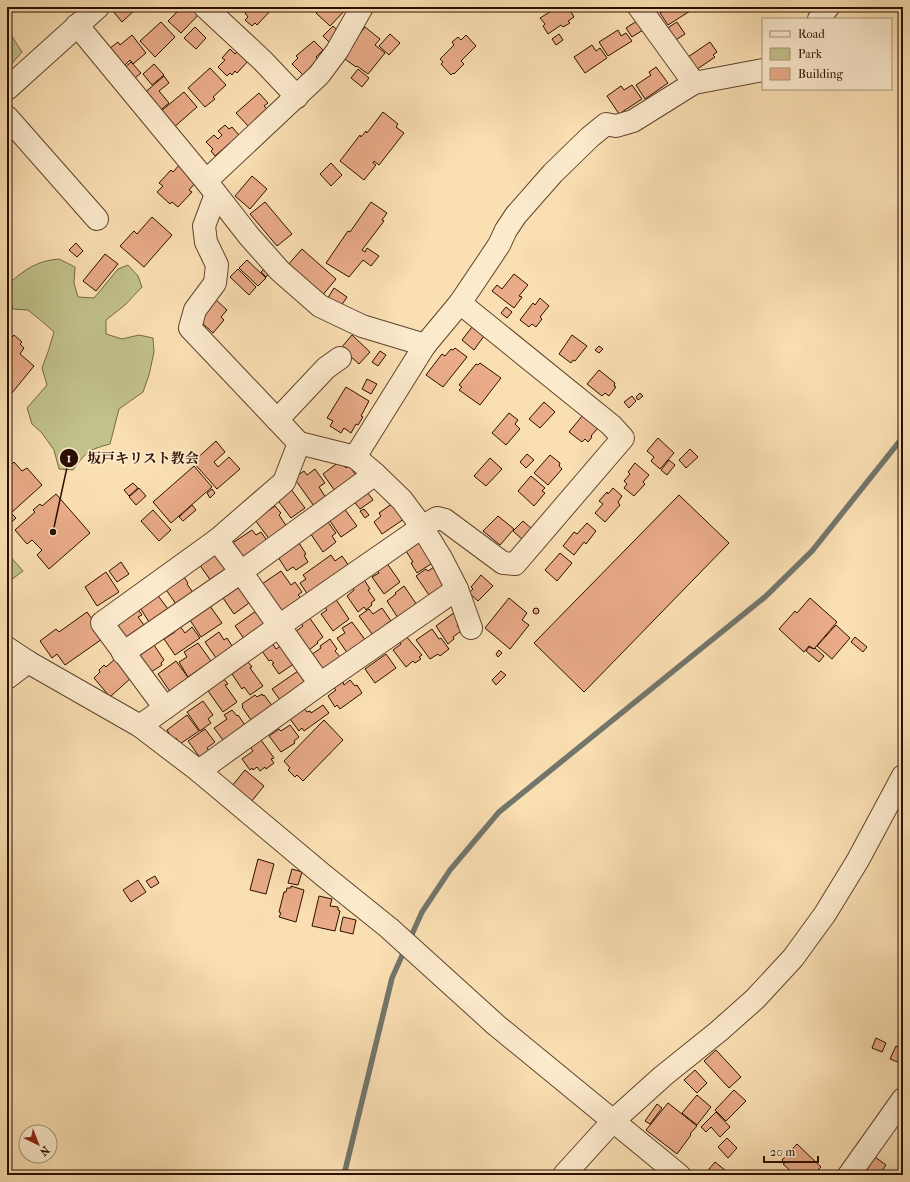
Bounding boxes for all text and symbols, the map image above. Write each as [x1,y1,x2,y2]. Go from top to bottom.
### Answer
legend [762,18,892,90]
text: Road [798,27,825,41]
text: Park [798,47,823,61]
text: Building [798,67,843,81]
callout: 坂戸キリスト教会 [59,445,207,471]
text: 坂戸キリスト教会 [87,450,199,467]
text: 1 [67,451,71,465]
north arrow [18,1124,58,1164]
scale bar [764,1138,818,1164]
text: N [37,1143,52,1159]
text: 20 m [770,1145,795,1159]

